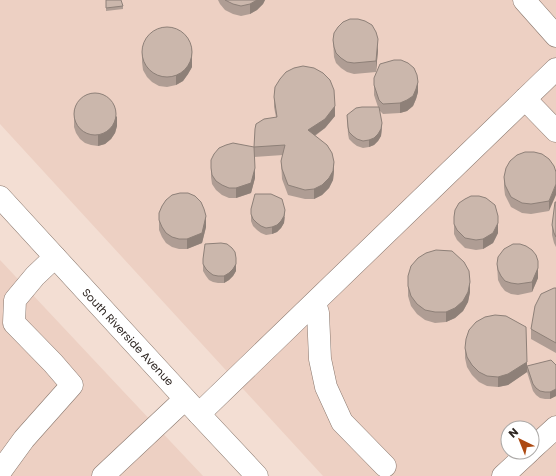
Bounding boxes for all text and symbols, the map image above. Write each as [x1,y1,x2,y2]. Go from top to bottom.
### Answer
street label: South Riverside Avenue [79,285,178,389]
north arrow [500,420,540,460]
text: N [505,424,522,441]

